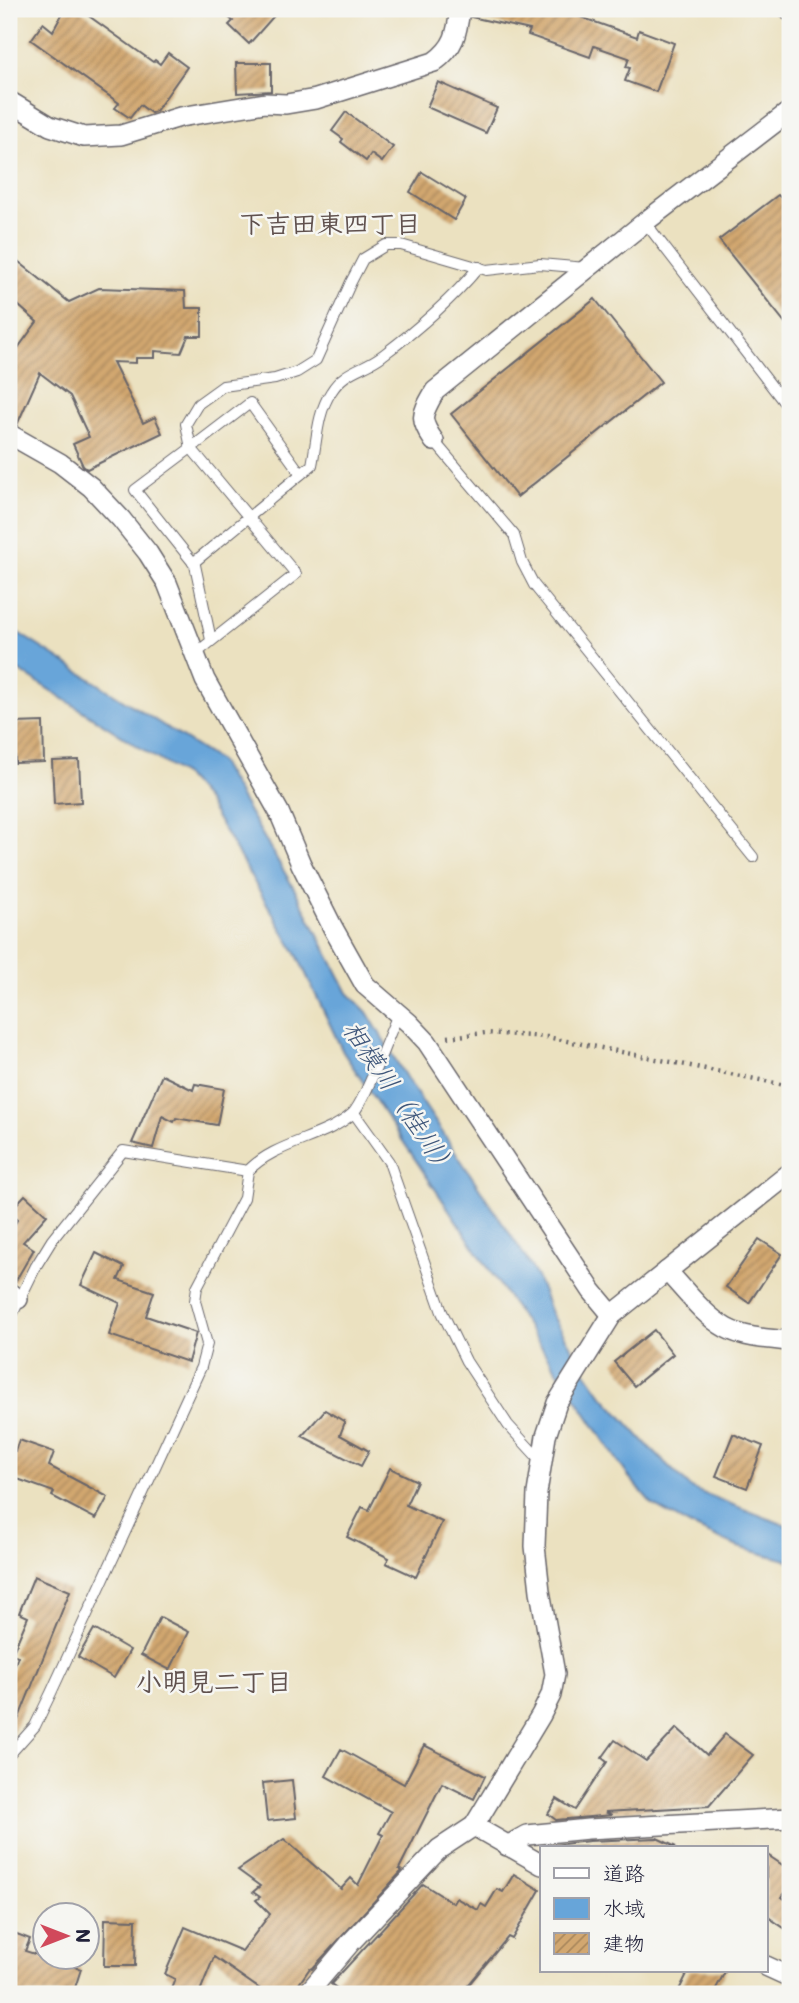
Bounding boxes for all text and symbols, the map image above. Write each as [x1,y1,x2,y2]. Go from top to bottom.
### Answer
district label: 下吉田東四丁目 [239,206,421,240]
water label: 相模川（桂川） [336,1013,466,1183]
district label: 小明見二丁目 [136,1664,292,1698]
legend [540,1846,768,1972]
text: 道路 [603,1859,645,1886]
text: 水域 [603,1894,645,1921]
north arrow [32,1902,102,1972]
text: N [71,1929,96,1943]
text: 建物 [603,1929,645,1956]

